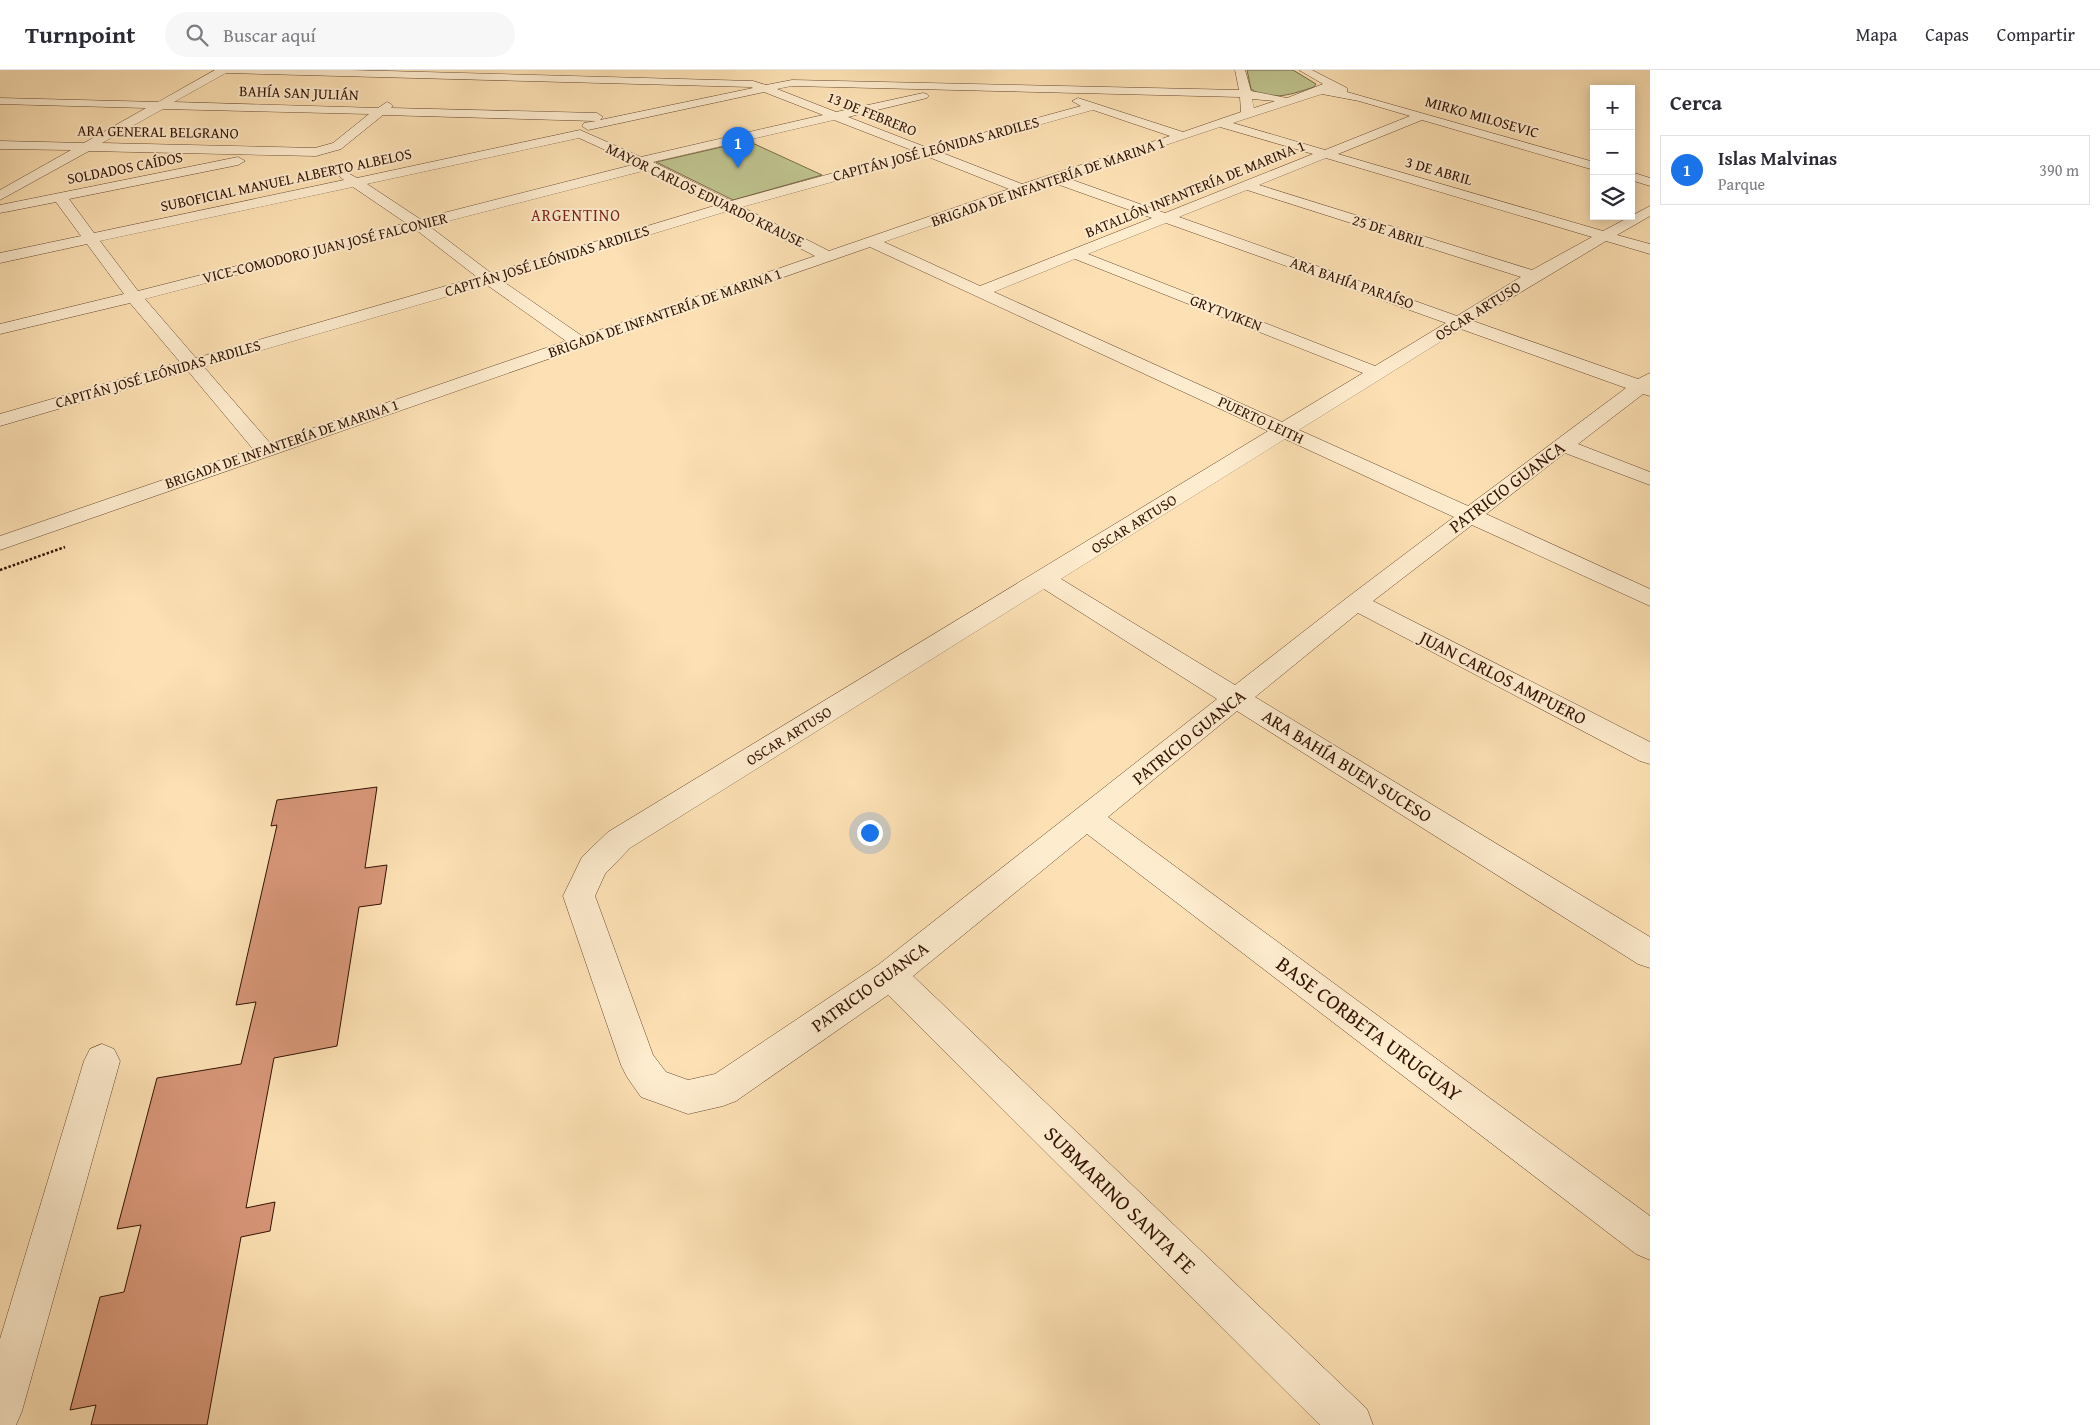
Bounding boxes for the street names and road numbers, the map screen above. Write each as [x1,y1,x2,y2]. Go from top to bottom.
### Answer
street label: BAHÍA SAN JULIÁN [239,80,359,105]
street label: 13 DE FEBRERO [824,86,920,141]
street label: MIRKO MILOSEVIC [1423,90,1541,143]
street label: CAPITÁN JOSÉ LEÓNIDAS ARDILES [830,111,1041,186]
street label: ARA GENERAL BELGRANO [77,120,239,143]
street label: BRIGADA DE INFANTERÍA DE MARINA 1 [928,132,1168,232]
street label: BATALLÓN INFANTERÍA DE MARINA 1 [1082,135,1308,242]
street label: MAYOR CARLOS EDUARDO KRAUSE [603,137,808,252]
street label: SUBOFICIAL MANUEL ALBERTO ALBELOS [158,143,413,216]
street label: SOLDADOS CAÍDOS [65,146,185,189]
street label: 3 DE ABRIL [1403,151,1476,190]
street label: VICE-COMODORO JUAN JOSÉ FALCONIER [200,207,450,288]
street label: 25 DE ABRIL [1350,209,1429,252]
street label: CAPITÁN JOSÉ LEÓNIDAS ARDILES [442,219,652,302]
street label: ARA BAHÍA PARAÍSO [1287,251,1417,314]
street label: BRIGADA DE INFANTERÍA DE MARINA 1 [545,263,785,363]
street label: OSCAR ARTUSO [1431,276,1525,345]
street label: GRYTVIKEN [1187,289,1265,336]
street label: CAPITÁN JOSÉ LEÓNIDAS ARDILES [53,334,263,413]
street label: PUERTO LEITH [1215,390,1308,449]
street label: BRIGADA DE INFANTERÍA DE MARINA 1 [162,394,402,494]
street label: PATRICIO GUANCA [1443,434,1571,539]
street label: OSCAR ARTUSO [1087,489,1181,558]
street label: JUAN CARLOS AMPUERO [1413,623,1591,731]
street label: PATRICIO GUANCA [1126,682,1251,791]
street label: OSCAR ARTUSO [742,701,836,770]
street label: ARA BAHÍA BUEN SUCESO [1257,702,1437,829]
street label: PATRICIO GUANCA [805,935,934,1038]
street label: BASE CORBETA URUGUAY [1270,948,1469,1109]
street label: SUBMARINO SANTA FE [1037,1119,1204,1281]

